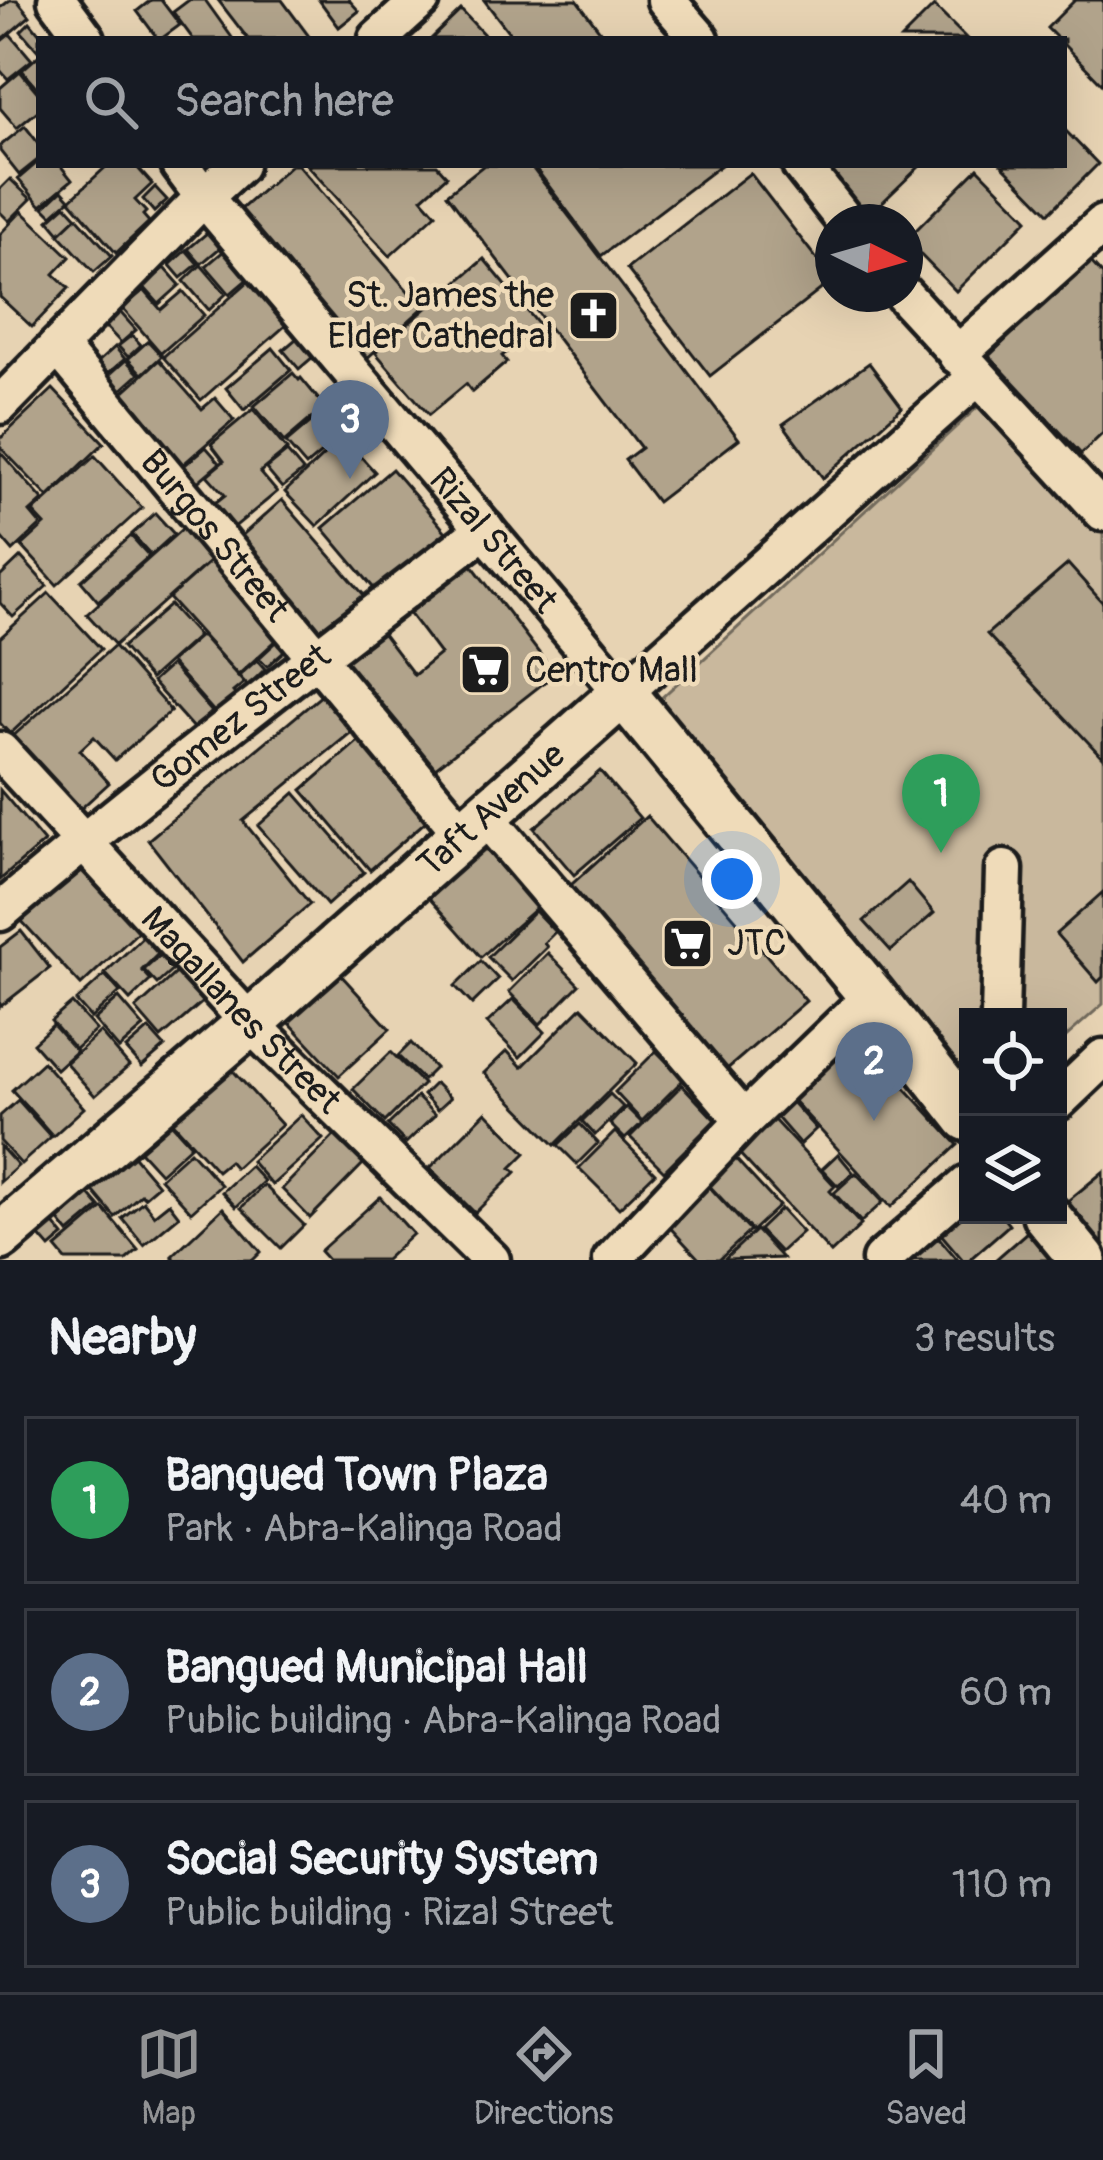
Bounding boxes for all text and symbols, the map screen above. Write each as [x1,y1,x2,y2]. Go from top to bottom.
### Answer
search box [36,36,1067,168]
icon: search [78,69,144,135]
text: Search here [174,74,394,130]
north arrow [815,204,923,312]
place label: St. James the Elder Cathedral [327,273,554,359]
church icon: St. James the Elder Cathedral [565,288,621,344]
pin: 3 [311,380,389,479]
street label: Burgos Street [131,440,300,631]
street label: Rizal Street [419,458,568,622]
street label: Gomez Street [141,633,339,802]
supermarket icon: Centro Mall [458,642,514,698]
place label: Centro Mall [525,648,698,693]
street label: Taft Avenue [408,732,574,887]
pin: 1 [902,754,980,853]
your location [702,849,762,909]
street label: Magallanes Street [132,897,351,1123]
supermarket icon: JTC [660,915,716,971]
place label: JTC [727,921,786,966]
map controls [959,1008,1067,1224]
button: locate [959,1008,1067,1116]
pin: 2 [835,1022,913,1121]
button: layers [959,1116,1067,1224]
text: Nearby [48,1306,196,1370]
text: 3 results [914,1314,1055,1363]
text: Bangued Town Plaza [165,1448,548,1504]
text: 1 [82,1476,98,1525]
text: 40 m [960,1476,1052,1525]
text: Park · Abra-Kalinga Road [165,1504,563,1553]
text: Bangued Municipal Hall [165,1640,588,1696]
text: 2 [79,1668,101,1717]
text: 60 m [960,1668,1052,1717]
text: Public building · Abra-Kalinga Road [165,1696,721,1745]
text: Social Security System [165,1832,598,1888]
text: 3 [79,1860,101,1909]
text: 110 m [952,1860,1052,1909]
text: Public building · Rizal Street [165,1888,613,1937]
tab: Map [136,2021,202,2134]
tab: Directions [474,2021,614,2134]
tab: Saved [885,2021,967,2134]

